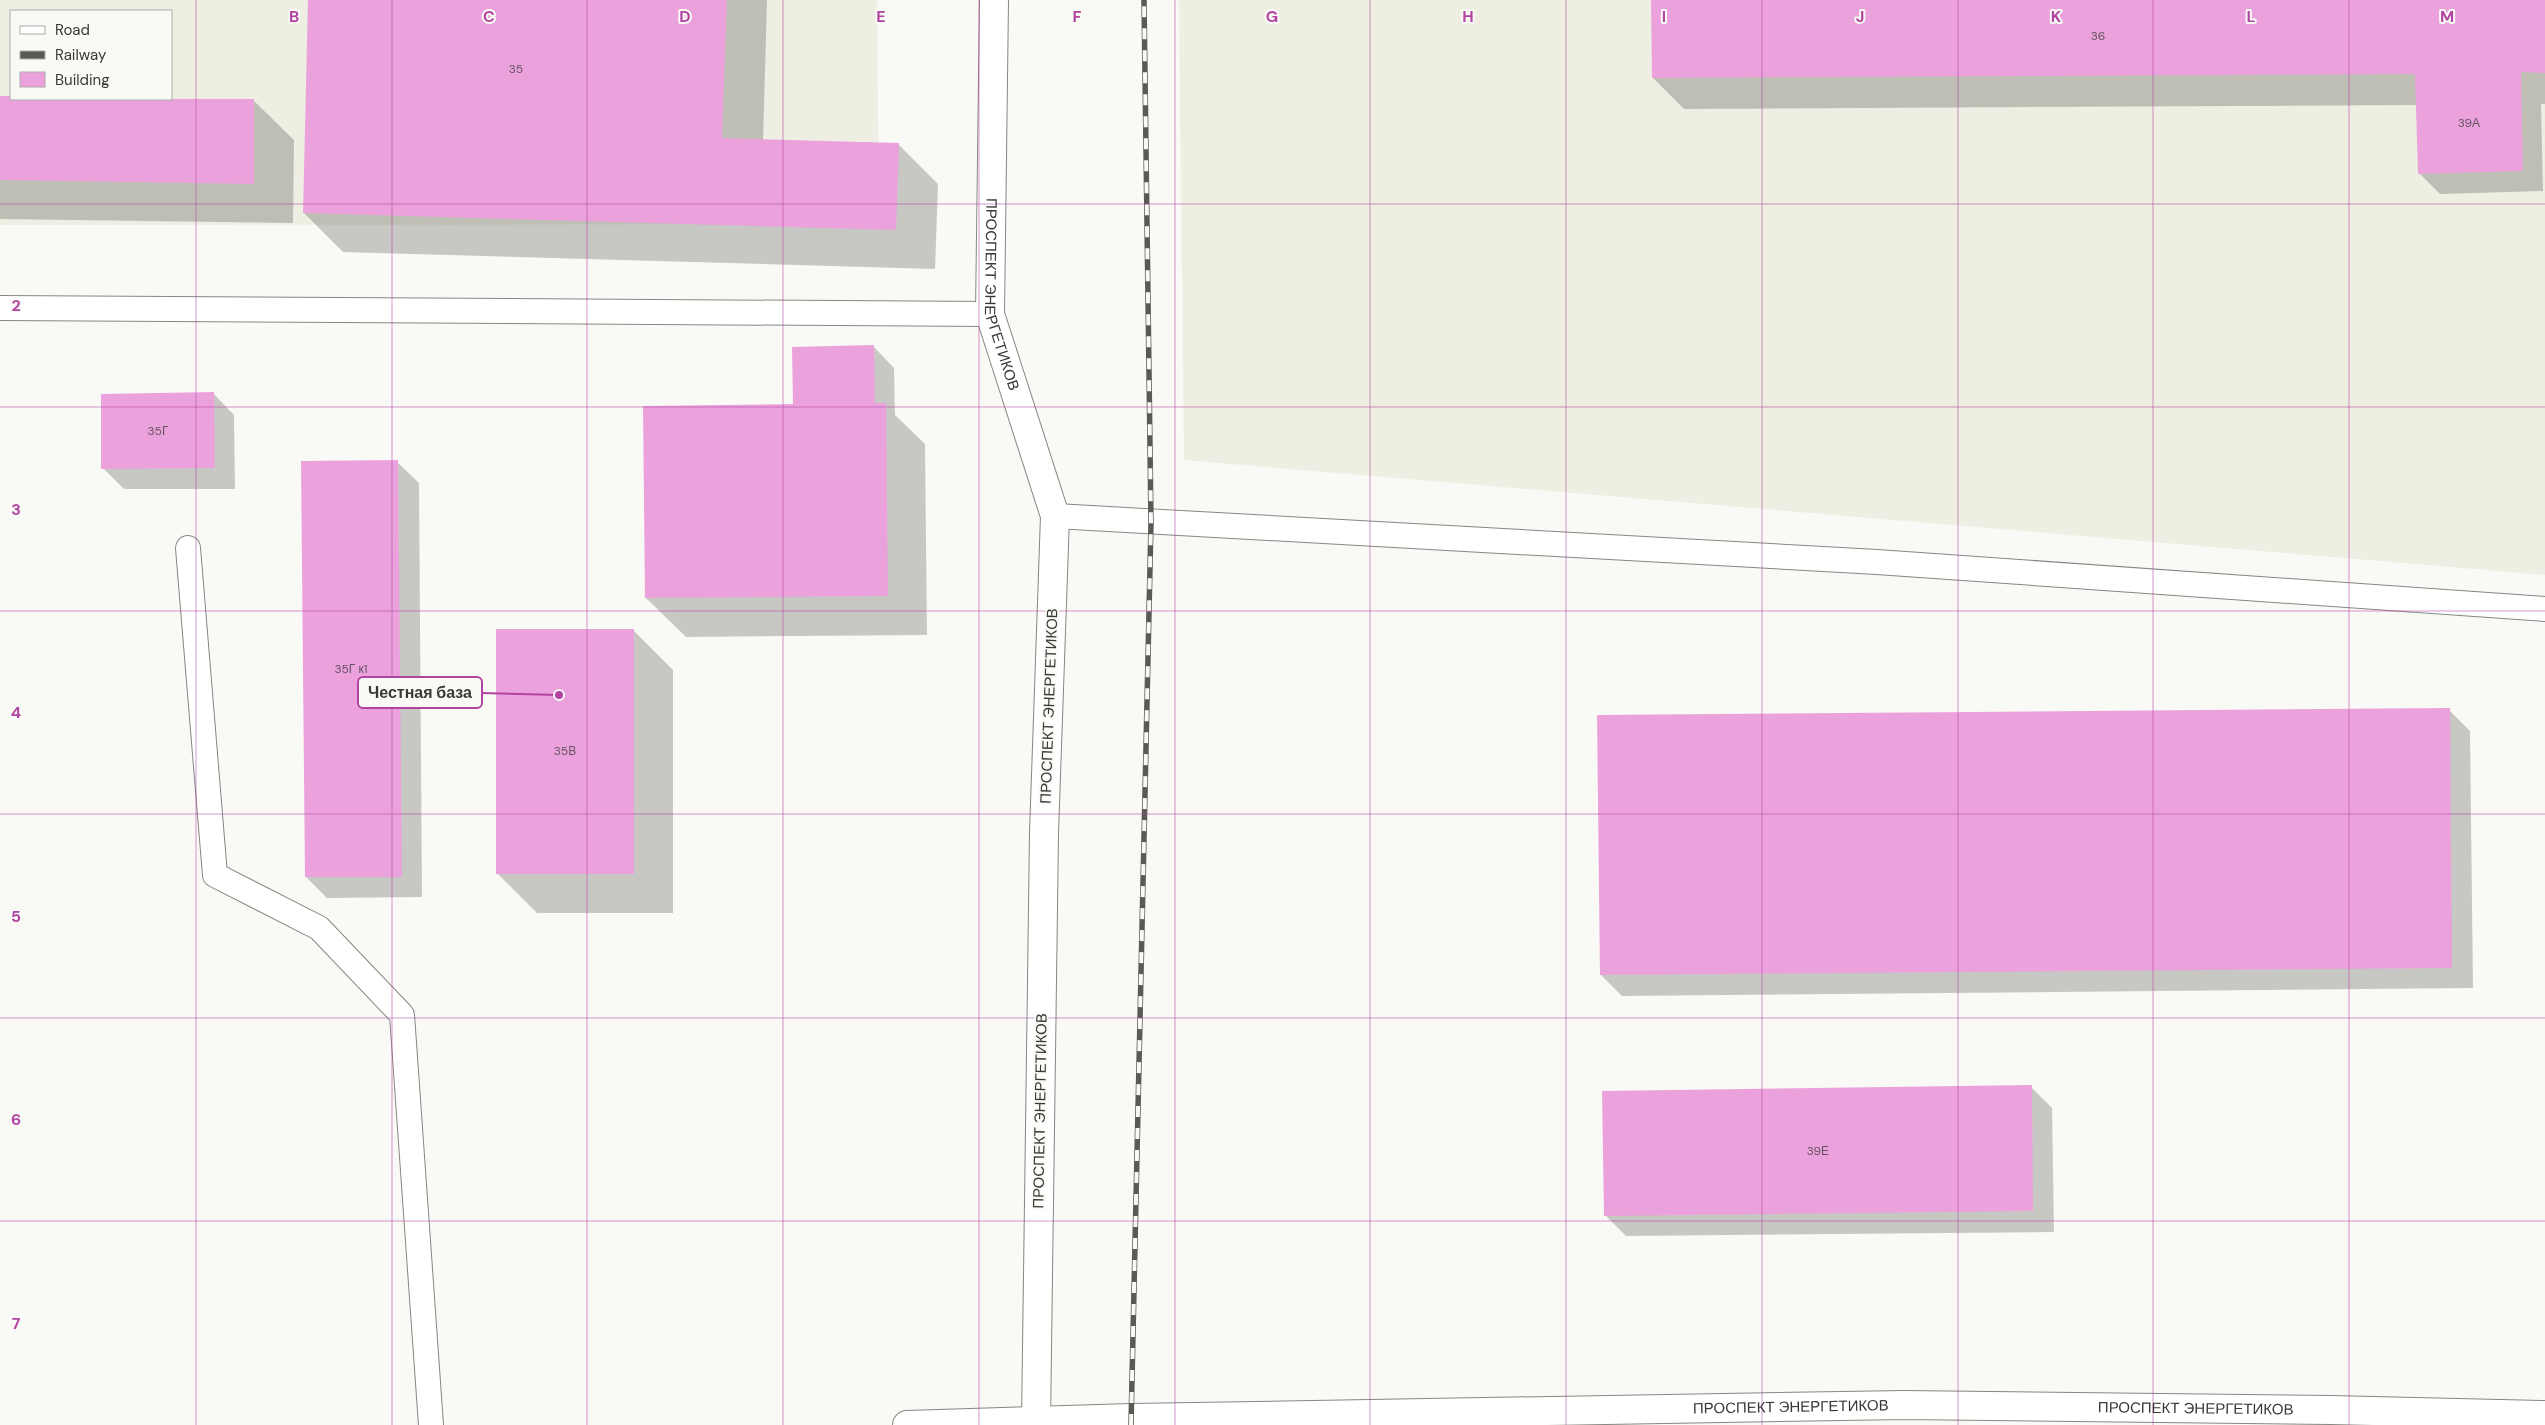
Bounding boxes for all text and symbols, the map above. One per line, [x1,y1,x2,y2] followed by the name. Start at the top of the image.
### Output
[289,6,299,27] text: B
[483,6,495,27] text: C
[679,6,691,27] text: D
[876,6,886,27] text: E
[1073,6,1082,27] text: F
[1266,6,1278,27] text: G
[1462,6,1474,27] text: H
[1662,6,1666,27] text: I
[1856,6,1864,27] text: J
[2051,6,2062,27] text: K
[2247,6,2256,27] text: L
[2440,6,2454,27] text: M
[10,10,172,100] legend
[55,20,90,40] text: Road
[2091,28,2105,44] house number: 36
[55,45,107,65] text: Railway
[509,61,523,77] house number: 35
[55,70,110,90] text: Building
[2458,115,2480,131] house number: 39А
[980,198,1024,393] street label: ПРОСПЕКТ ЭНЕРГЕТИКОВ
[11,295,21,316] text: 2
[148,423,169,439] house number: 35Г
[11,499,21,520] text: 3
[1036,608,1062,804] street label: ПРОСПЕКТ ЭНЕРГЕТИКОВ
[334,661,368,677] house number: 35Г к1
[358,677,482,708] callout: Честная база
[368,682,472,703] text: Честная база
[11,702,21,723] text: 4
[554,743,576,759] house number: 35В
[11,906,21,927] text: 5
[1028,1013,1052,1209] street label: ПРОСПЕКТ ЭНЕРГЕТИКОВ
[11,1109,21,1130] text: 6
[1807,1143,1829,1159] house number: 39Е
[12,1313,21,1334] text: 7
[1693,1395,1889,1419] street label: ПРОСПЕКТ ЭНЕРГЕТИКОВ
[2098,1397,2294,1420] street label: ПРОСПЕКТ ЭНЕРГЕТИКОВ

